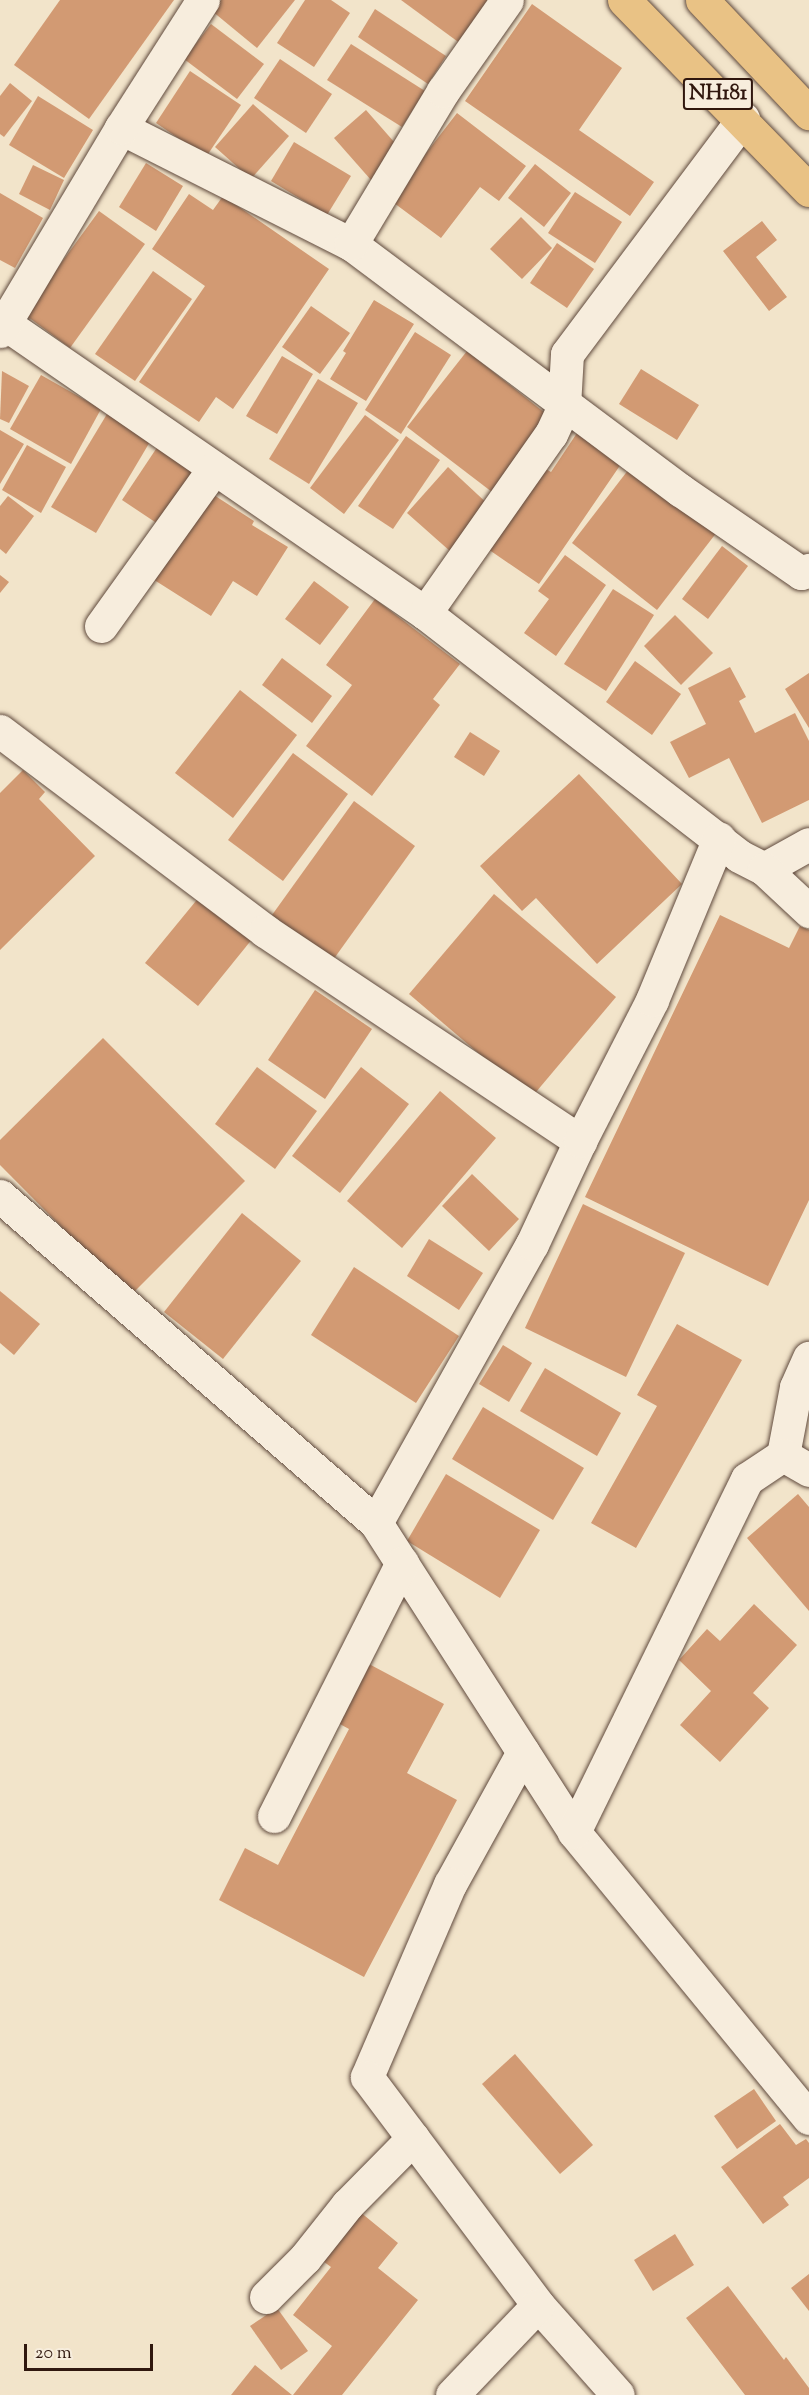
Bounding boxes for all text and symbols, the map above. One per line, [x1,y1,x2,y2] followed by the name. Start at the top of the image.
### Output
[682,76,754,112] road number: NH181
[27,2332,156,2370] scale bar
[35,2341,72,2367] text: 20 m

